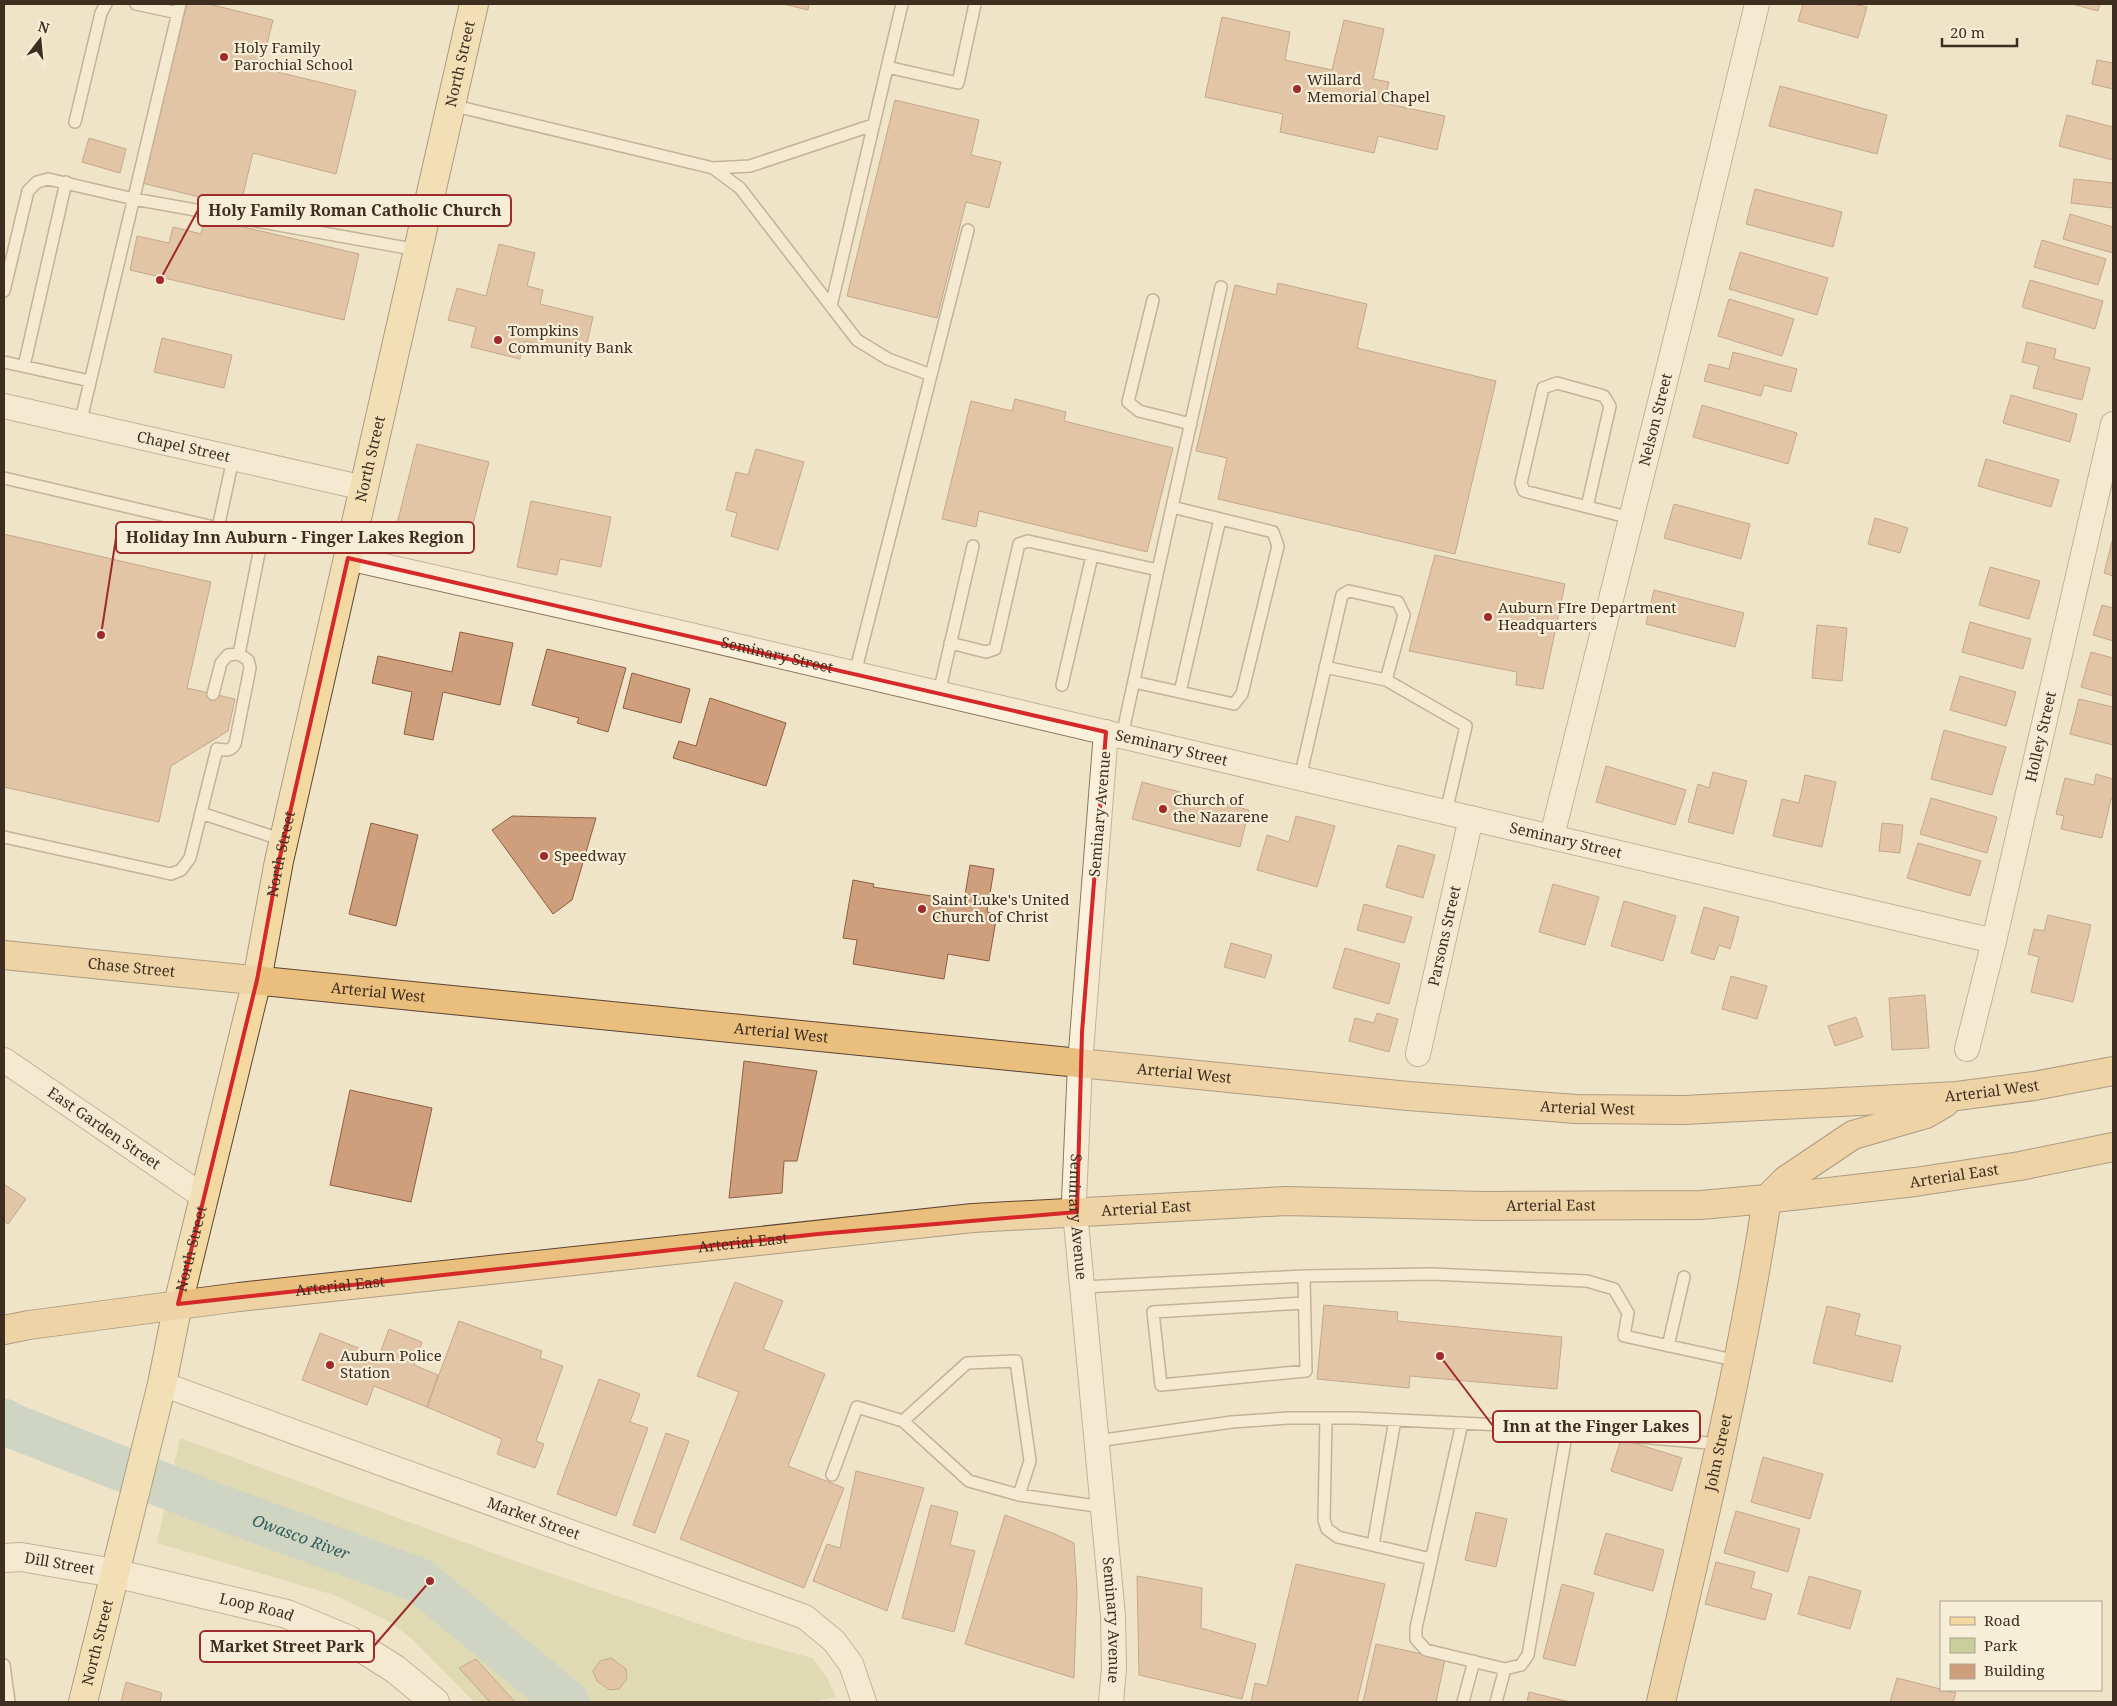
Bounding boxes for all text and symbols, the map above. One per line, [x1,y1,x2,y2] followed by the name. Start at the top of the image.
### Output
[15,15,65,65] north arrow
[1942,15,2017,47] scale bar
[36,16,52,38] text: N
[440,19,479,109] street label: North Street
[1950,22,1985,42] text: 20 m
[234,37,353,74] place label: Holy Family Parochial School
[218,51,230,63] marker: Holy Family Parochial School
[1307,69,1430,106] place label: Willard Memorial Chapel
[1291,83,1303,95] marker: Willard Memorial Chapel
[198,195,511,226] callout: Holy Family Roman Catholic Church
[208,199,502,221] text: Holy Family Roman Catholic Church
[508,320,633,357] place label: Tompkins Community Bank
[492,334,504,346] marker: Tompkins Community Bank
[1634,371,1676,468] street label: Nelson Street
[350,414,389,504] street label: North Street
[135,426,232,466] street label: Chapel Street
[116,522,474,553] callout: Holiday Inn Auburn - Finger Lakes Region
[126,526,465,548] text: Holiday Inn Auburn - Finger Lakes Region
[1498,597,1677,634] place label: Auburn FIre Department Headquarters
[1482,611,1494,623] marker: Auburn FIre Department Headquarters
[719,632,835,677] street label: Seminary Street
[2020,689,2060,784] street label: Holley Street
[1113,724,1230,770] street label: Seminary Street
[1084,750,1114,878] street label: Seminary Avenue
[1173,789,1269,826] place label: Church of the Nazarene
[1157,803,1169,815] marker: Church of the Nazarene
[262,809,299,899] street label: North Street
[1508,817,1624,862] street label: Seminary Street
[554,845,627,865] place label: Speedway
[538,850,550,862] marker: Speedway
[1423,884,1464,988] street label: Parsons Street
[932,889,1069,926] place label: Saint Luke's United Church of Christ
[916,903,928,915] marker: Saint Luke's United Church of Christ
[87,952,176,981] street label: Chase Street
[330,977,426,1006] street label: Arterial West
[733,1017,829,1047] street label: Arterial West
[1136,1058,1232,1087] street label: Arterial West
[1944,1074,2040,1106] street label: Arterial West
[44,1082,165,1173] street label: East Garden Street
[1539,1095,1635,1119] street label: Arterial West
[1065,1153,1092,1281] street label: Seminary Avenue
[1908,1158,2000,1192] street label: Arterial East
[1506,1194,1596,1215] street label: Arterial East
[1101,1195,1191,1220] street label: Arterial East
[170,1204,211,1294] street label: North Street
[697,1227,788,1257] street label: Arterial East
[294,1270,386,1300] street label: Arterial East
[340,1345,442,1382] place label: Auburn Police Station
[324,1359,336,1371] marker: Auburn Police Station
[1493,1411,1700,1442] callout: Inn at the Finger Lakes
[1699,1412,1736,1494] street label: John Street
[1503,1415,1689,1437] text: Inn at the Finger Lakes
[485,1492,583,1544] street label: Market Street
[249,1509,353,1565] water label: Owasco River
[23,1547,96,1578] street label: Dill Street
[1098,1556,1125,1684] street label: Seminary Avenue
[218,1587,298,1625] street label: Loop Road
[76,1598,117,1688] street label: North Street
[1940,1601,2102,1691] legend
[1984,1610,2020,1630] text: Road
[200,1631,374,1662] callout: Market Street Park
[210,1635,365,1657] text: Market Street Park
[1984,1635,2018,1655] text: Park
[1984,1660,2045,1680] text: Building

